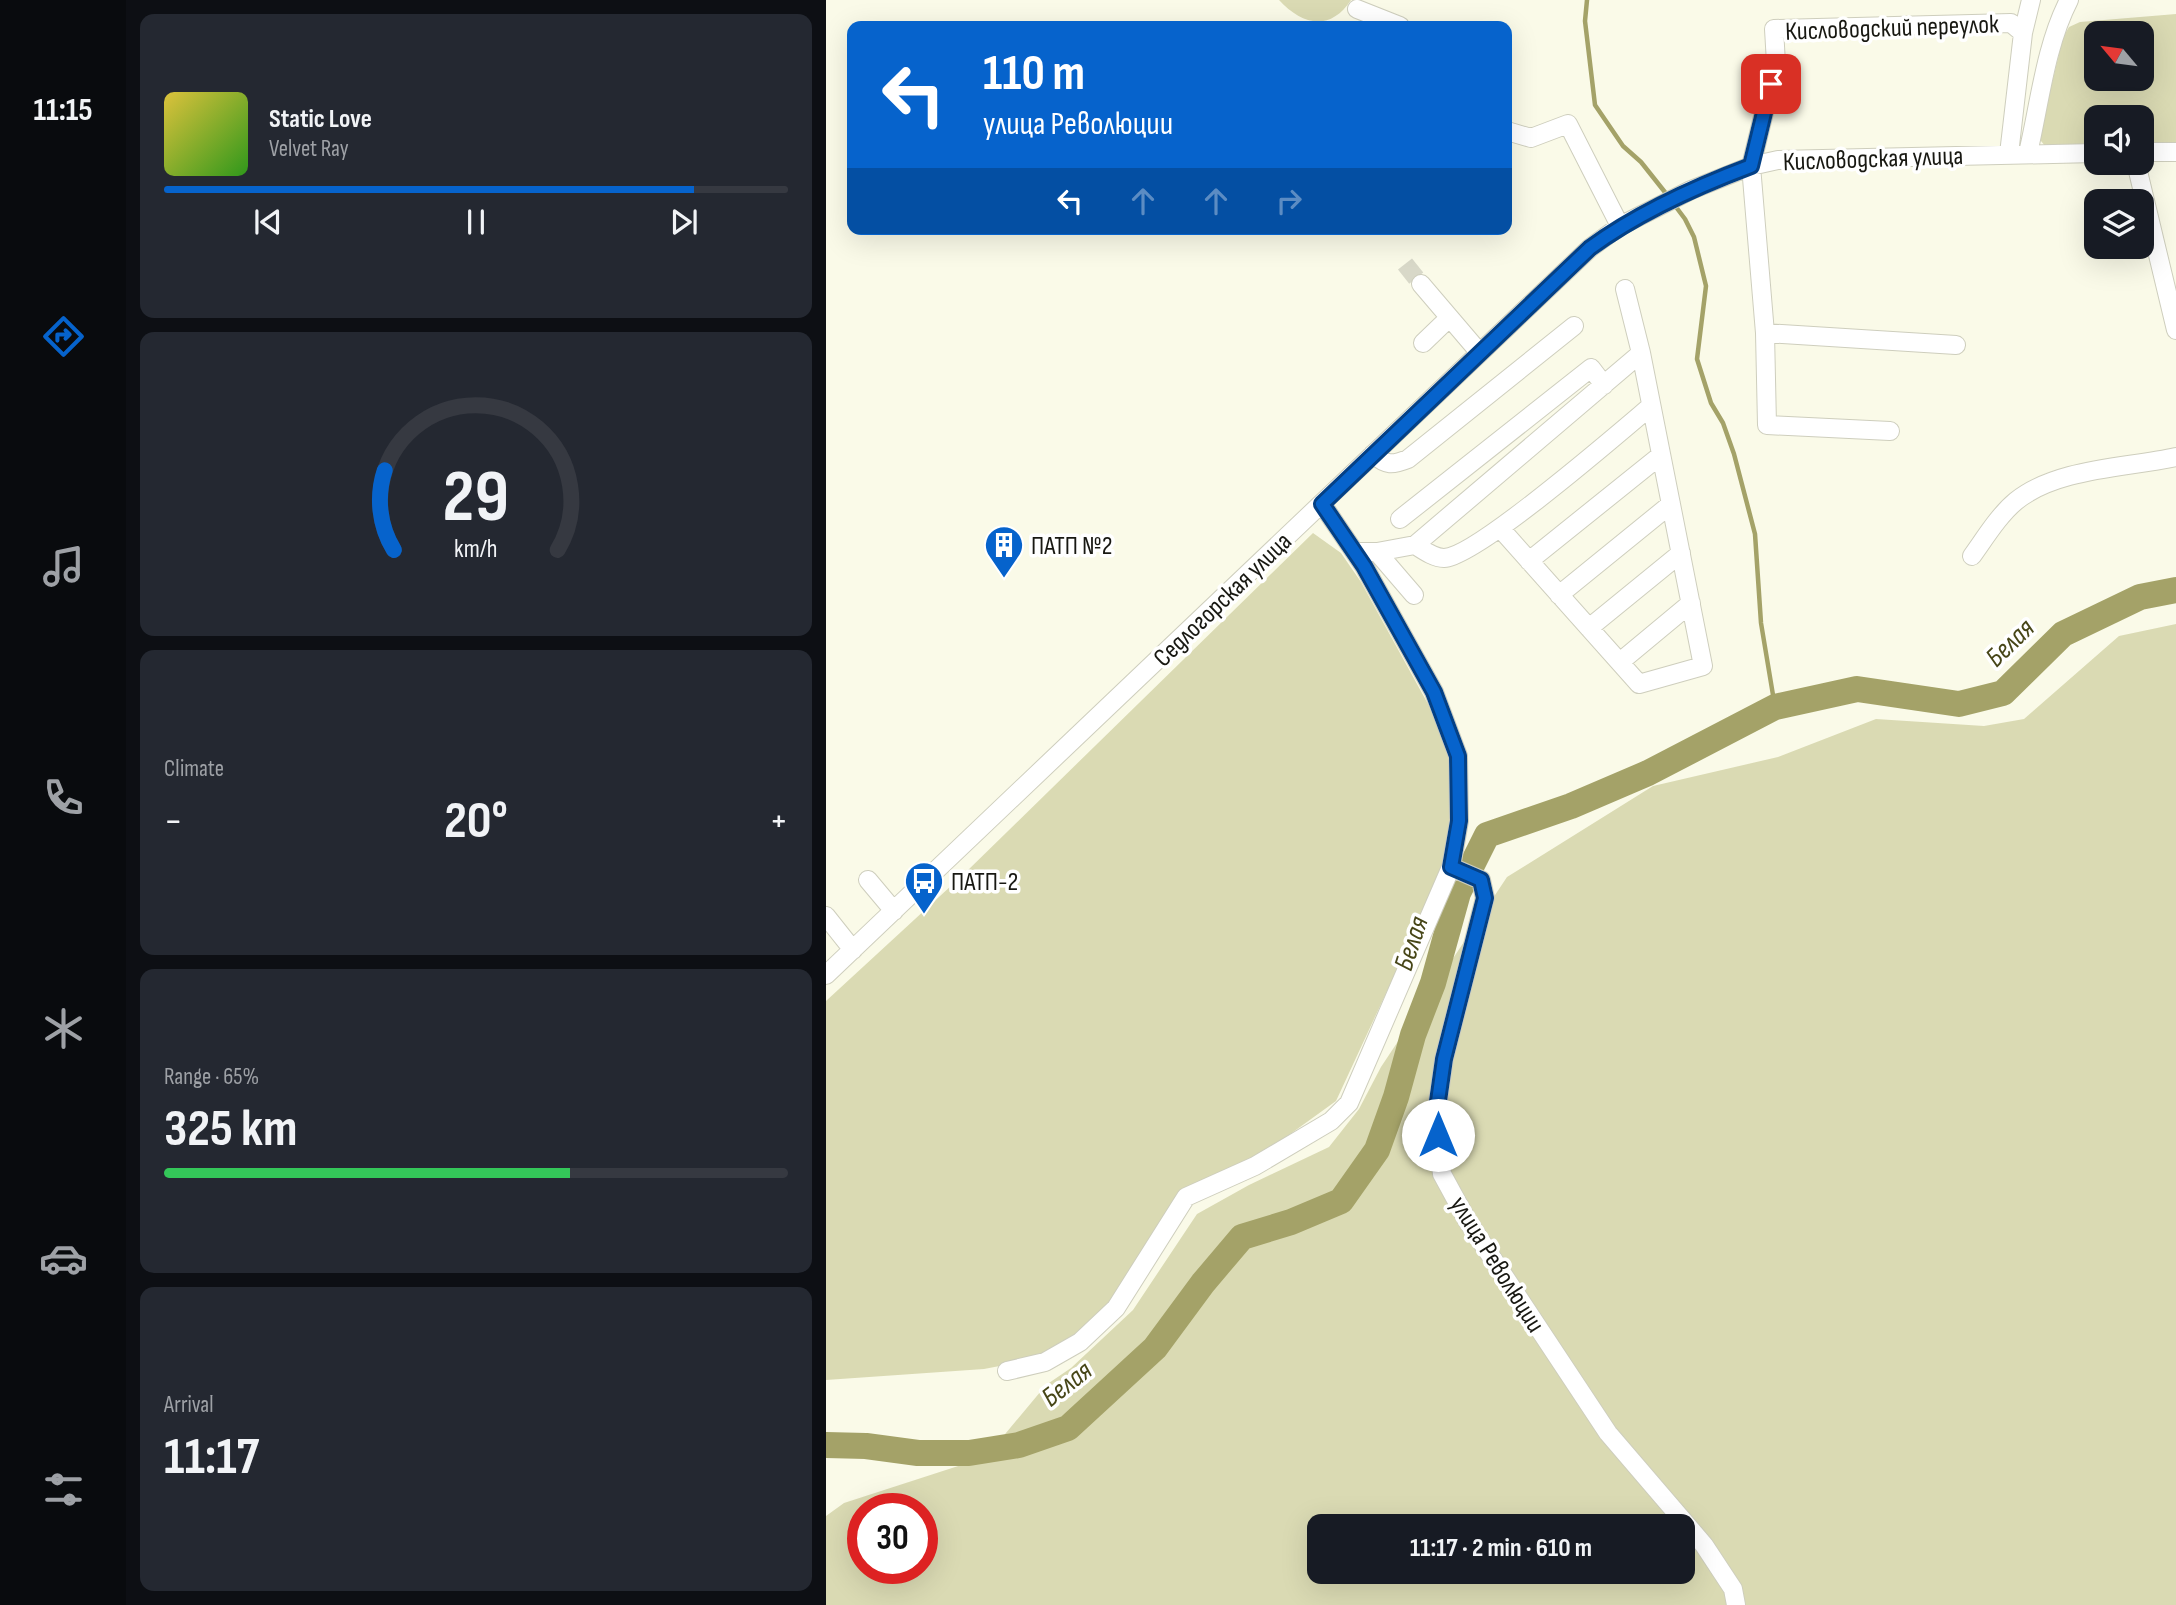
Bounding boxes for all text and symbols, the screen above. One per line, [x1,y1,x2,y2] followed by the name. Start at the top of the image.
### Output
[1785,9,2000,48] street label: Кисловодский переулок
[2084,21,2154,91] north arrow
[2084,21,2154,259] map controls
[983,45,1085,104] text: 110 m
[868,49,959,140] icon: left
[1741,54,1801,114] pin
[1752,65,1790,103] icon: arrive
[34,91,92,130] text: 11:15
[269,104,372,135] text: Static Love
[983,105,1173,144] text: улица Революции
[2084,105,2154,175] button: sound
[269,135,349,163] text: Velvet Ray
[1782,141,1964,178] street label: Кисловодская улица
[1051,182,1089,220] icon: left
[1124,182,1162,220] icon: ahead
[1197,182,1235,220] icon: ahead
[1270,182,1308,220] icon: right
[2084,189,2154,259] button: layers
[249,203,287,241] icon: previous
[457,203,495,241] icon: pause
[665,203,703,241] icon: next
[39,312,88,361] icon: directions
[443,455,509,543] text: 29
[983,524,1025,579] building icon: ПАТП №2
[1148,526,1299,674] street label: Седлогорская улица
[1031,531,1112,562] place label: ПАТП №2
[454,534,498,565] text: km/h
[39,542,88,591] icon: music
[1979,612,2041,674] water label: Белая
[164,755,224,783] text: Climate
[39,773,88,822] icon: phone
[444,790,508,853] text: 20°
[164,799,183,844] text: −
[769,799,788,844] text: +
[903,860,945,915] bus stop icon: ПАТП-2
[951,867,1018,898] place label: ПАТП-2
[1387,912,1436,975] water label: Белая
[39,1004,88,1053] icon: climate
[164,1063,259,1091] text: Range · 65%
[164,1098,297,1161] text: 325 km
[1401,1098,1475,1172] position arrow
[1443,1191,1551,1339] street label: улица Революции
[39,1234,88,1283] icon: car
[1035,1354,1099,1414] water label: Белая
[164,1391,213,1419] text: Arrival
[164,1426,259,1489] text: 11:17
[39,1465,88,1514] icon: filters
[847,1493,938,1584] speed limit sign: 30
[1410,1533,1592,1564] text: 11:17 · 2 min · 610 m

